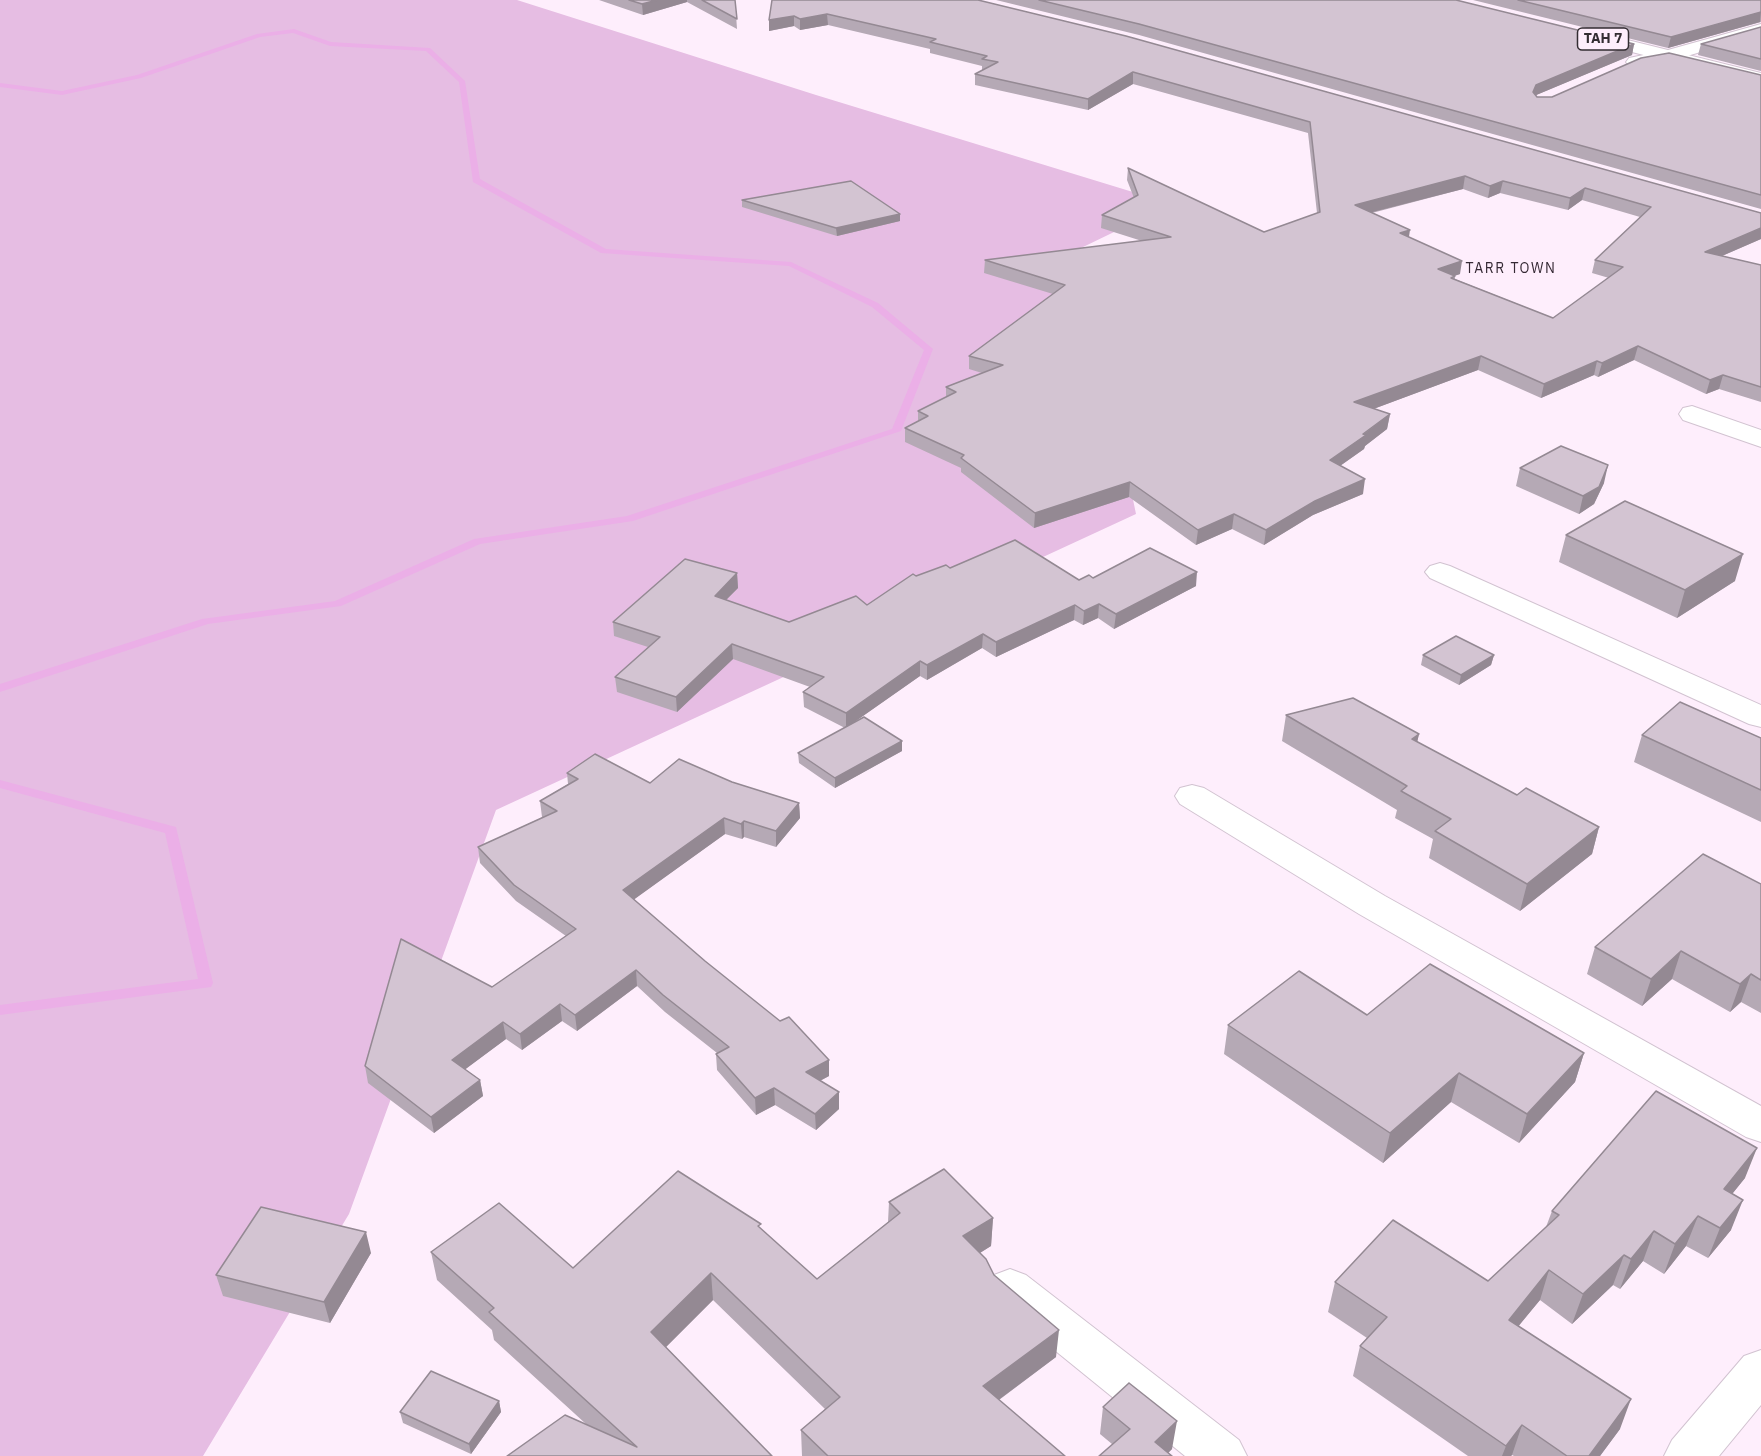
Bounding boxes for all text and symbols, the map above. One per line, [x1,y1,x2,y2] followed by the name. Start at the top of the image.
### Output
[1578,28,1628,50] road number: TAH 7
[1466,261,1556,277] district label: TARR TOWN

